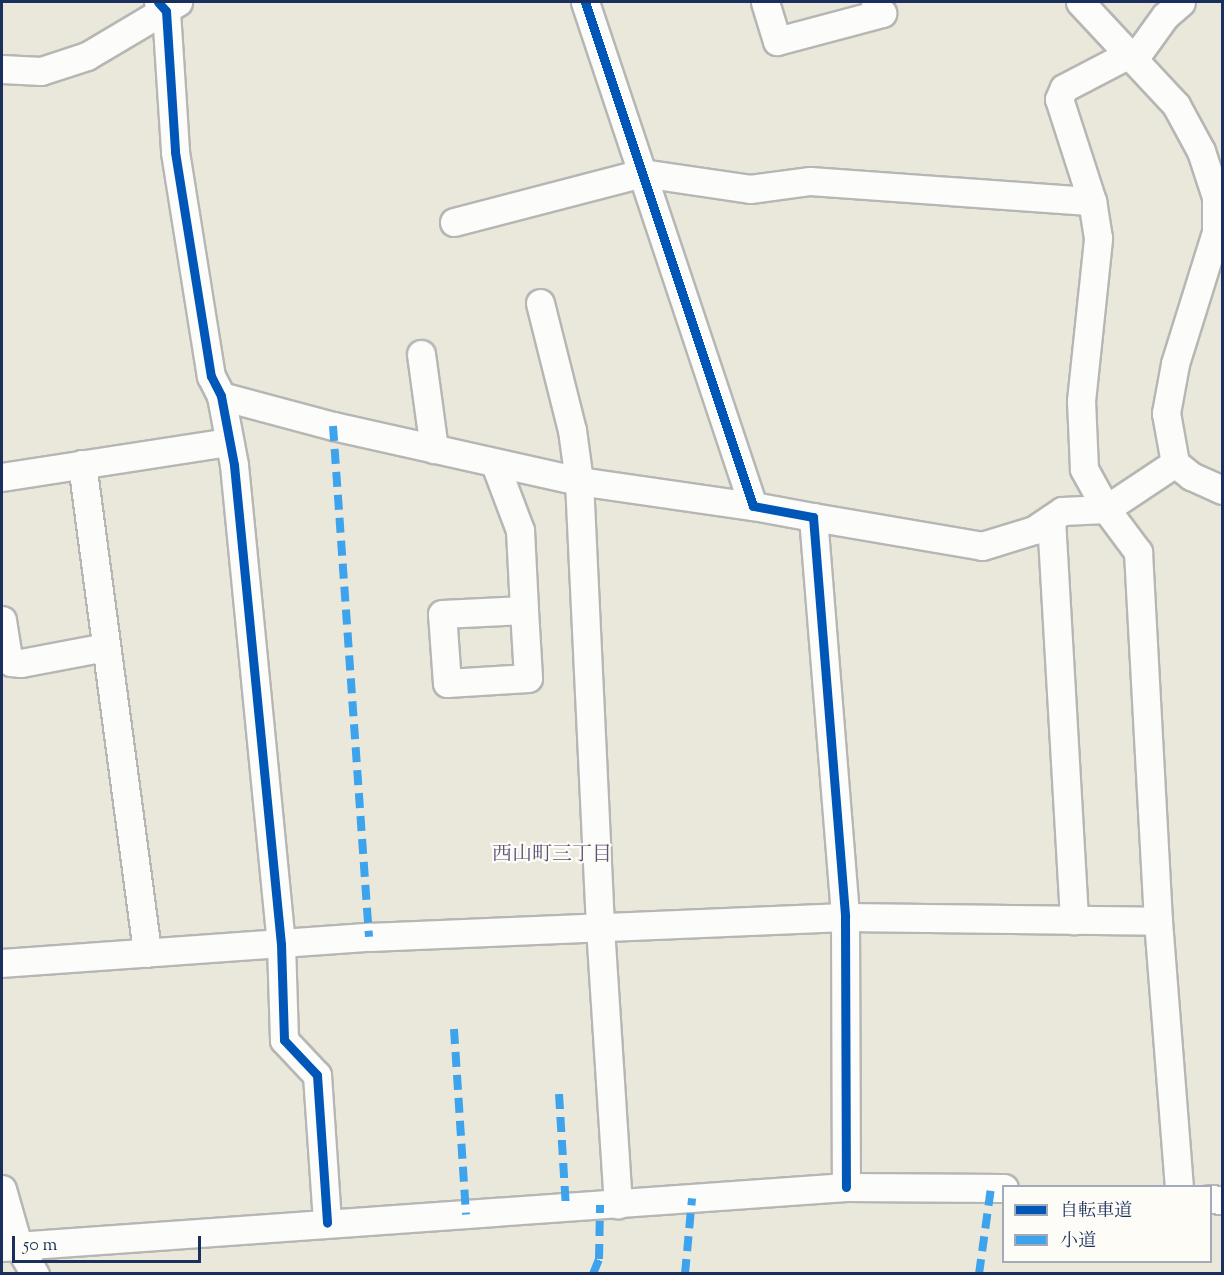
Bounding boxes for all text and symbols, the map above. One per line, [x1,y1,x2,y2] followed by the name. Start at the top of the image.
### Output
[492,843,612,867] district label: 西山町三丁目
[1002,1185,1212,1263] legend
[1060,1199,1132,1225] text: 自転車道
[15,1224,204,1262] scale bar
[1060,1229,1096,1255] text: 小道
[23,1233,57,1259] text: 50 m

